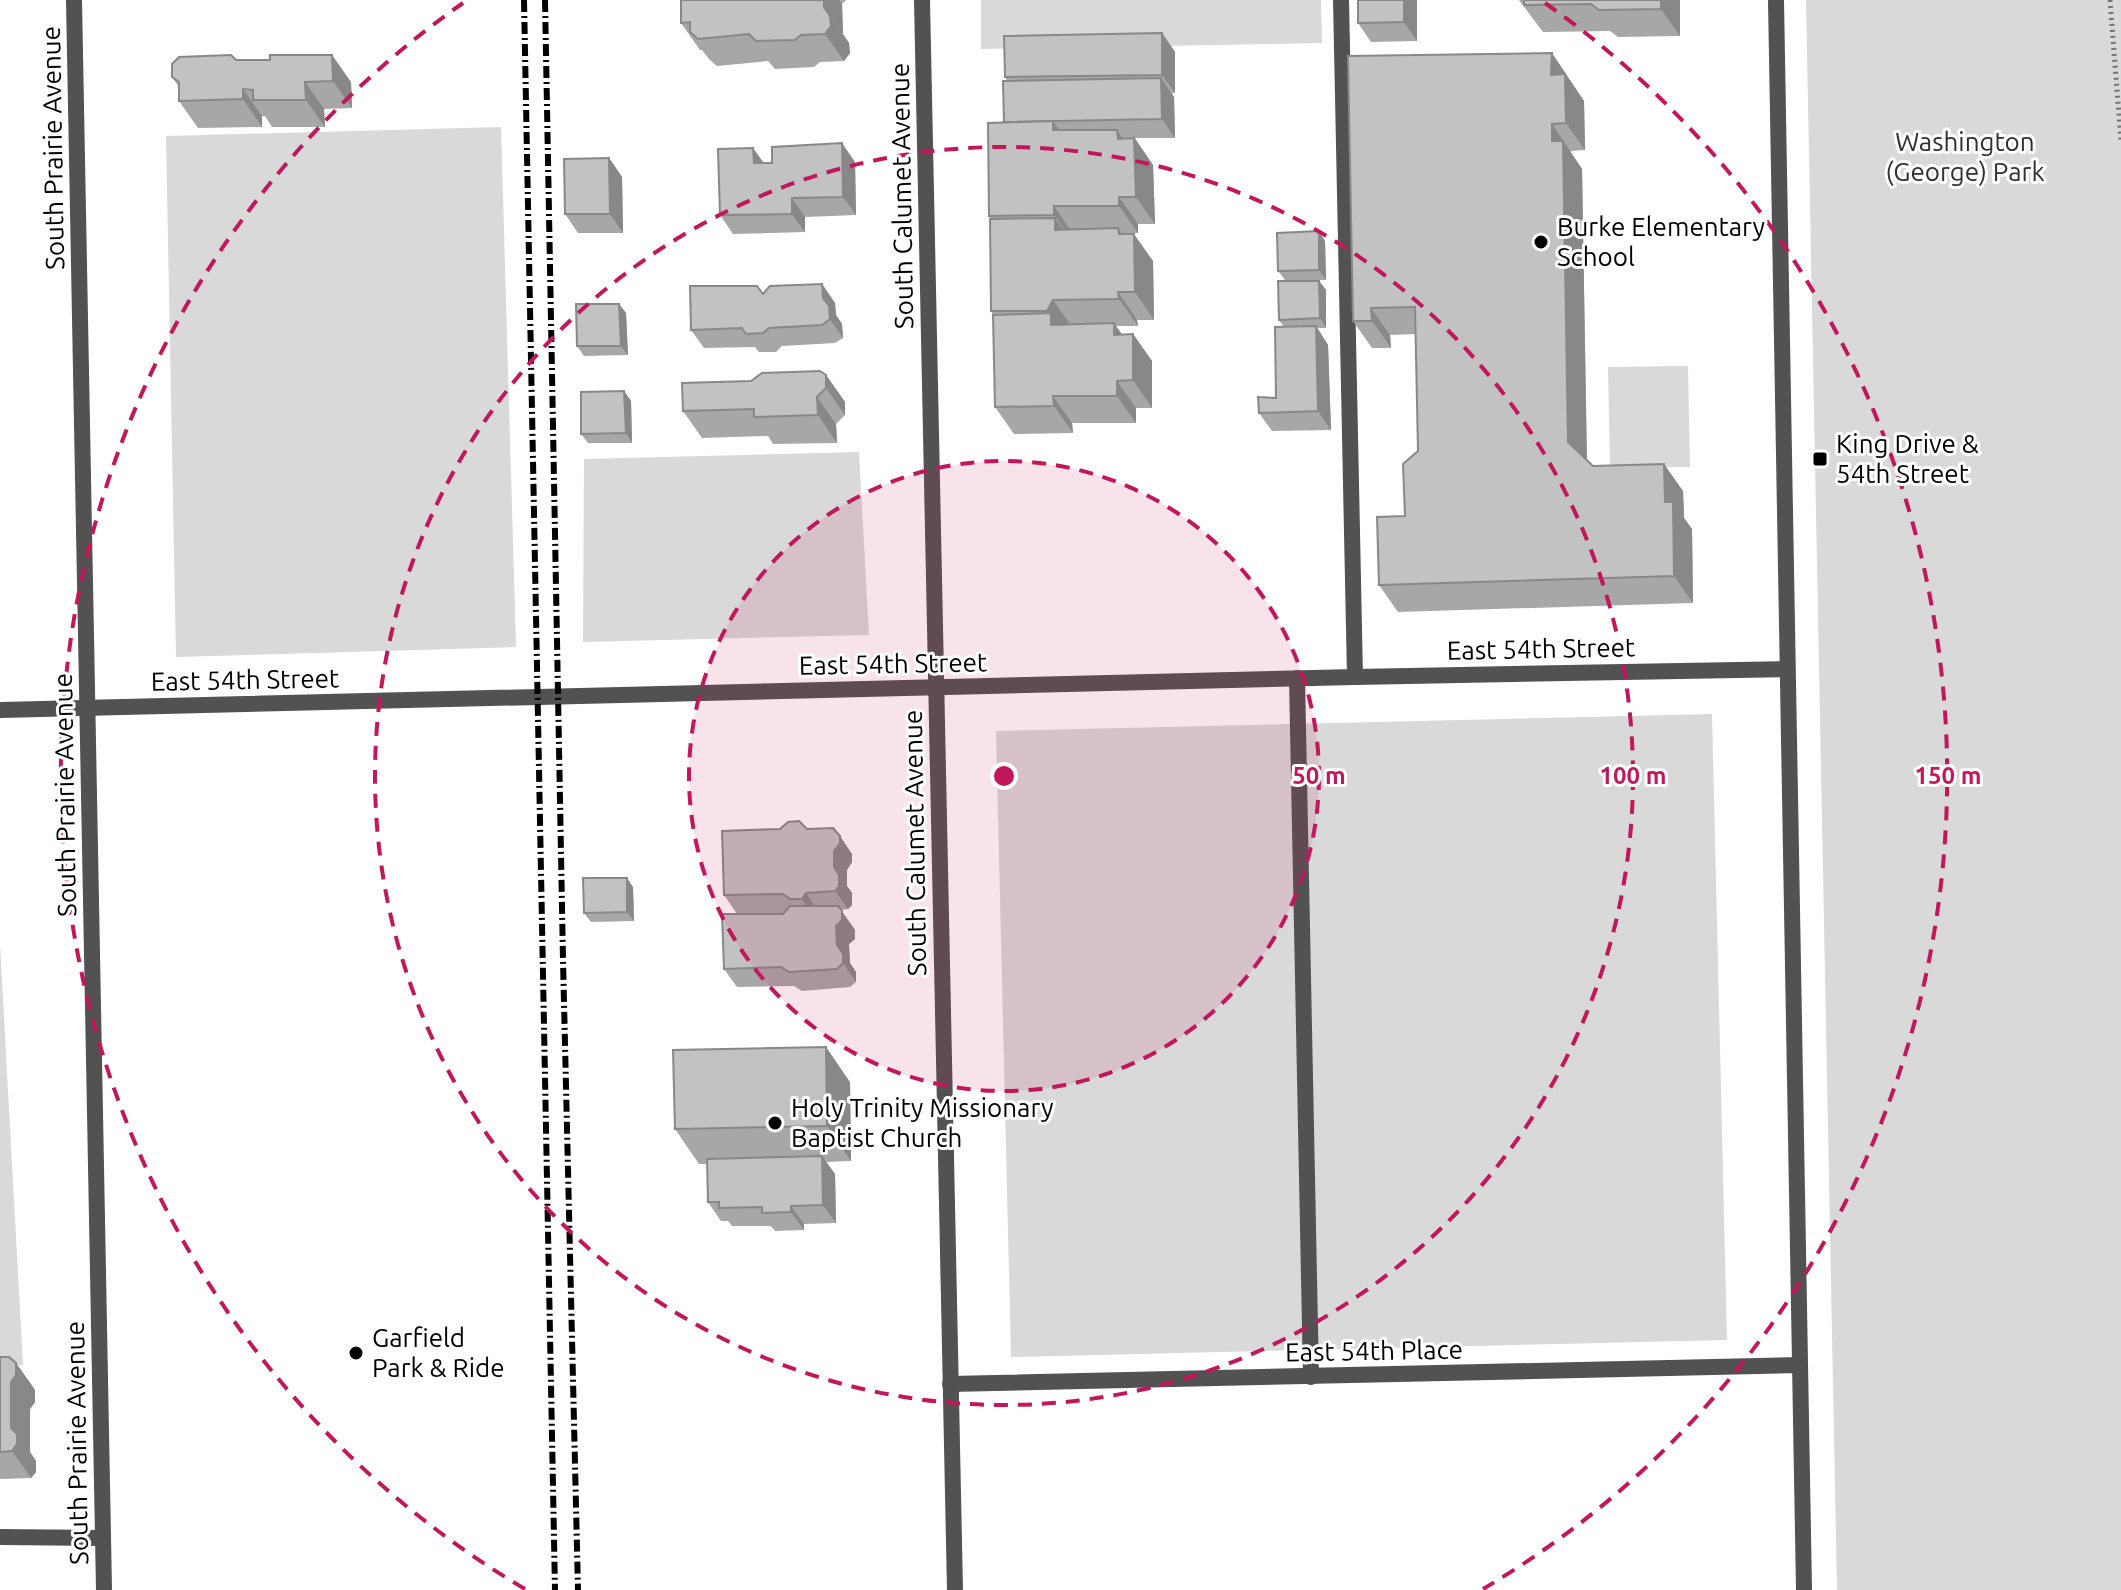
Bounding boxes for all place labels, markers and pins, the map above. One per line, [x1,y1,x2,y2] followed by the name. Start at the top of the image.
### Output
[1557,212,1765,271] place label: Burke Elementary School
[1532,233,1550,251] marker: Burke Elementary School
[1836,429,1979,488] place label: King Drive & 54th Street
[1811,450,1829,468] marker: King Drive & 54th Street
[990,762,1018,790] centre of rings
[791,1093,1053,1152] place label: Holy Trinity Missionary Baptist Church
[766,1114,784,1132] marker: Holy Trinity Missionary Baptist Church
[372,1323,505,1382] place label: Garfield Park & Ride
[347,1344,365,1362] marker: Garfield Park & Ride

